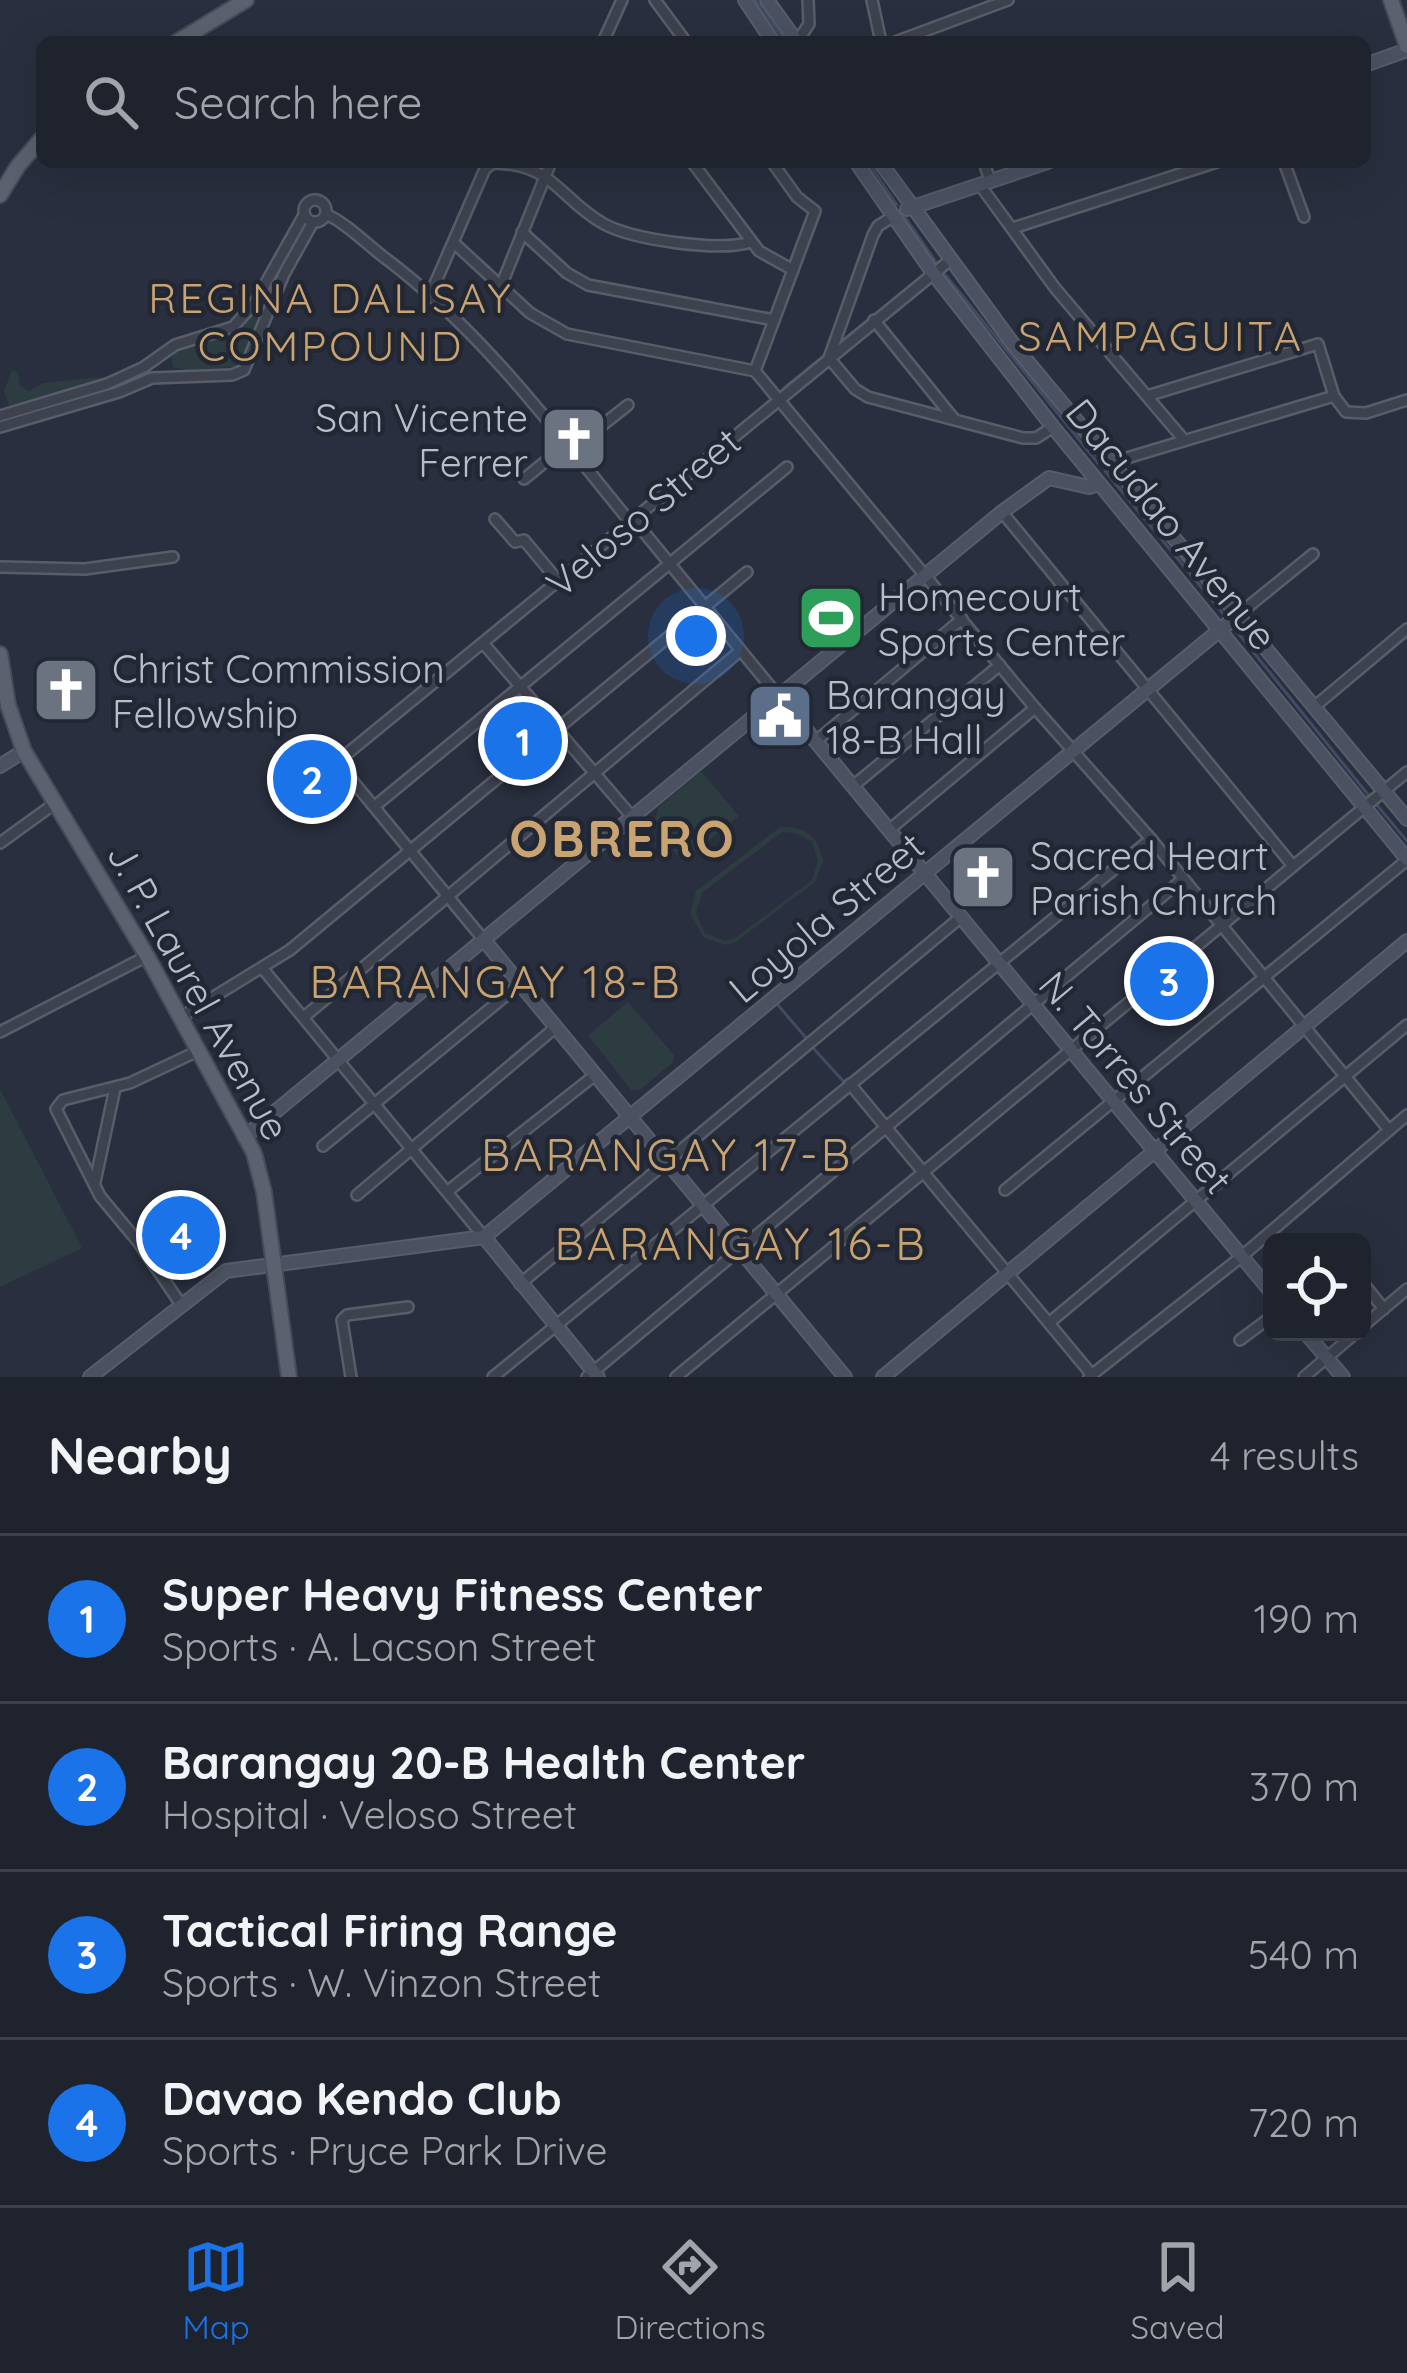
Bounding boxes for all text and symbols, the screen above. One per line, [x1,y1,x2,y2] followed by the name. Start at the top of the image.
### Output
[36,36,1371,168] search box
[78,69,144,135] icon: search
[174,74,422,130] text: Search here
[148,271,514,372] district label: REGINA DALISAY COMPOUND
[1018,309,1304,362] district label: SAMPAGUITA
[1056,389,1288,659] street label: Dacudao Avenue
[315,393,528,487] place label: San Vicente Ferrer
[539,404,609,474] church icon: San Vicente Ferrer
[536,417,750,607] street label: Veloso Street
[878,572,1125,666] place label: Homecourt Sports Center
[796,583,866,653] sports icon: Homecourt Sports Center
[666,606,726,666] your location
[112,644,445,738] place label: Christ Commission Fellowship
[31,655,101,725] church icon: Christ Commission Fellowship
[826,670,1006,764] place label: Barangay 18-B Hall
[745,681,815,751] public building icon: Barangay 18-B Hall
[484,696,562,786] pin: 1
[273,734,351,824] pin: 2
[509,806,737,870] district label: OBRERO
[718,821,934,1013] street label: Loyola Street
[1030,831,1277,925] place label: Sacred Heart Parish Church
[97,834,301,1148] street label: J. P. Laurel Avenue
[948,842,1018,912] church icon: Sacred Heart Parish Church
[1130,936,1208,1026] pin: 3
[309,953,683,1009] district label: BARANGAY 18-B
[1029,961,1243,1203] street label: N. Torres Street
[481,1126,853,1182] district label: BARANGAY 17-B
[142,1190,220,1280] pin: 4
[554,1215,928,1271] district label: BARANGAY 16-B
[1263,1233,1371,1341] map controls
[1263,1233,1371,1341] button: locate
[48,1423,232,1487] text: Nearby
[1210,1431,1359,1480] text: 4 results
[162,1566,763,1622] text: Super Heavy Fitness Center
[79,1594,95,1643] text: 1
[1253,1594,1359,1643] text: 190 m
[162,1622,596,1671] text: Sports · A. Lacson Street
[162,1734,805,1790] text: Barangay 20-B Health Center
[76,1762,98,1811] text: 2
[1249,1762,1359,1811] text: 370 m
[162,1790,577,1839] text: Hospital · Veloso Street
[162,1902,618,1958] text: Tactical Firing Range
[77,1930,97,1979] text: 3
[1248,1930,1359,1979] text: 540 m
[162,1958,601,2007] text: Sports · W. Vinzon Street
[162,2070,562,2126] text: Davao Kendo Club
[76,2098,98,2147] text: 4
[1248,2098,1359,2147] text: 720 m
[162,2126,608,2175] text: Sports · Pryce Park Drive
[182,2234,250,2347] tab: Map
[614,2234,766,2347] tab: Directions
[1131,2234,1225,2347] tab: Saved

